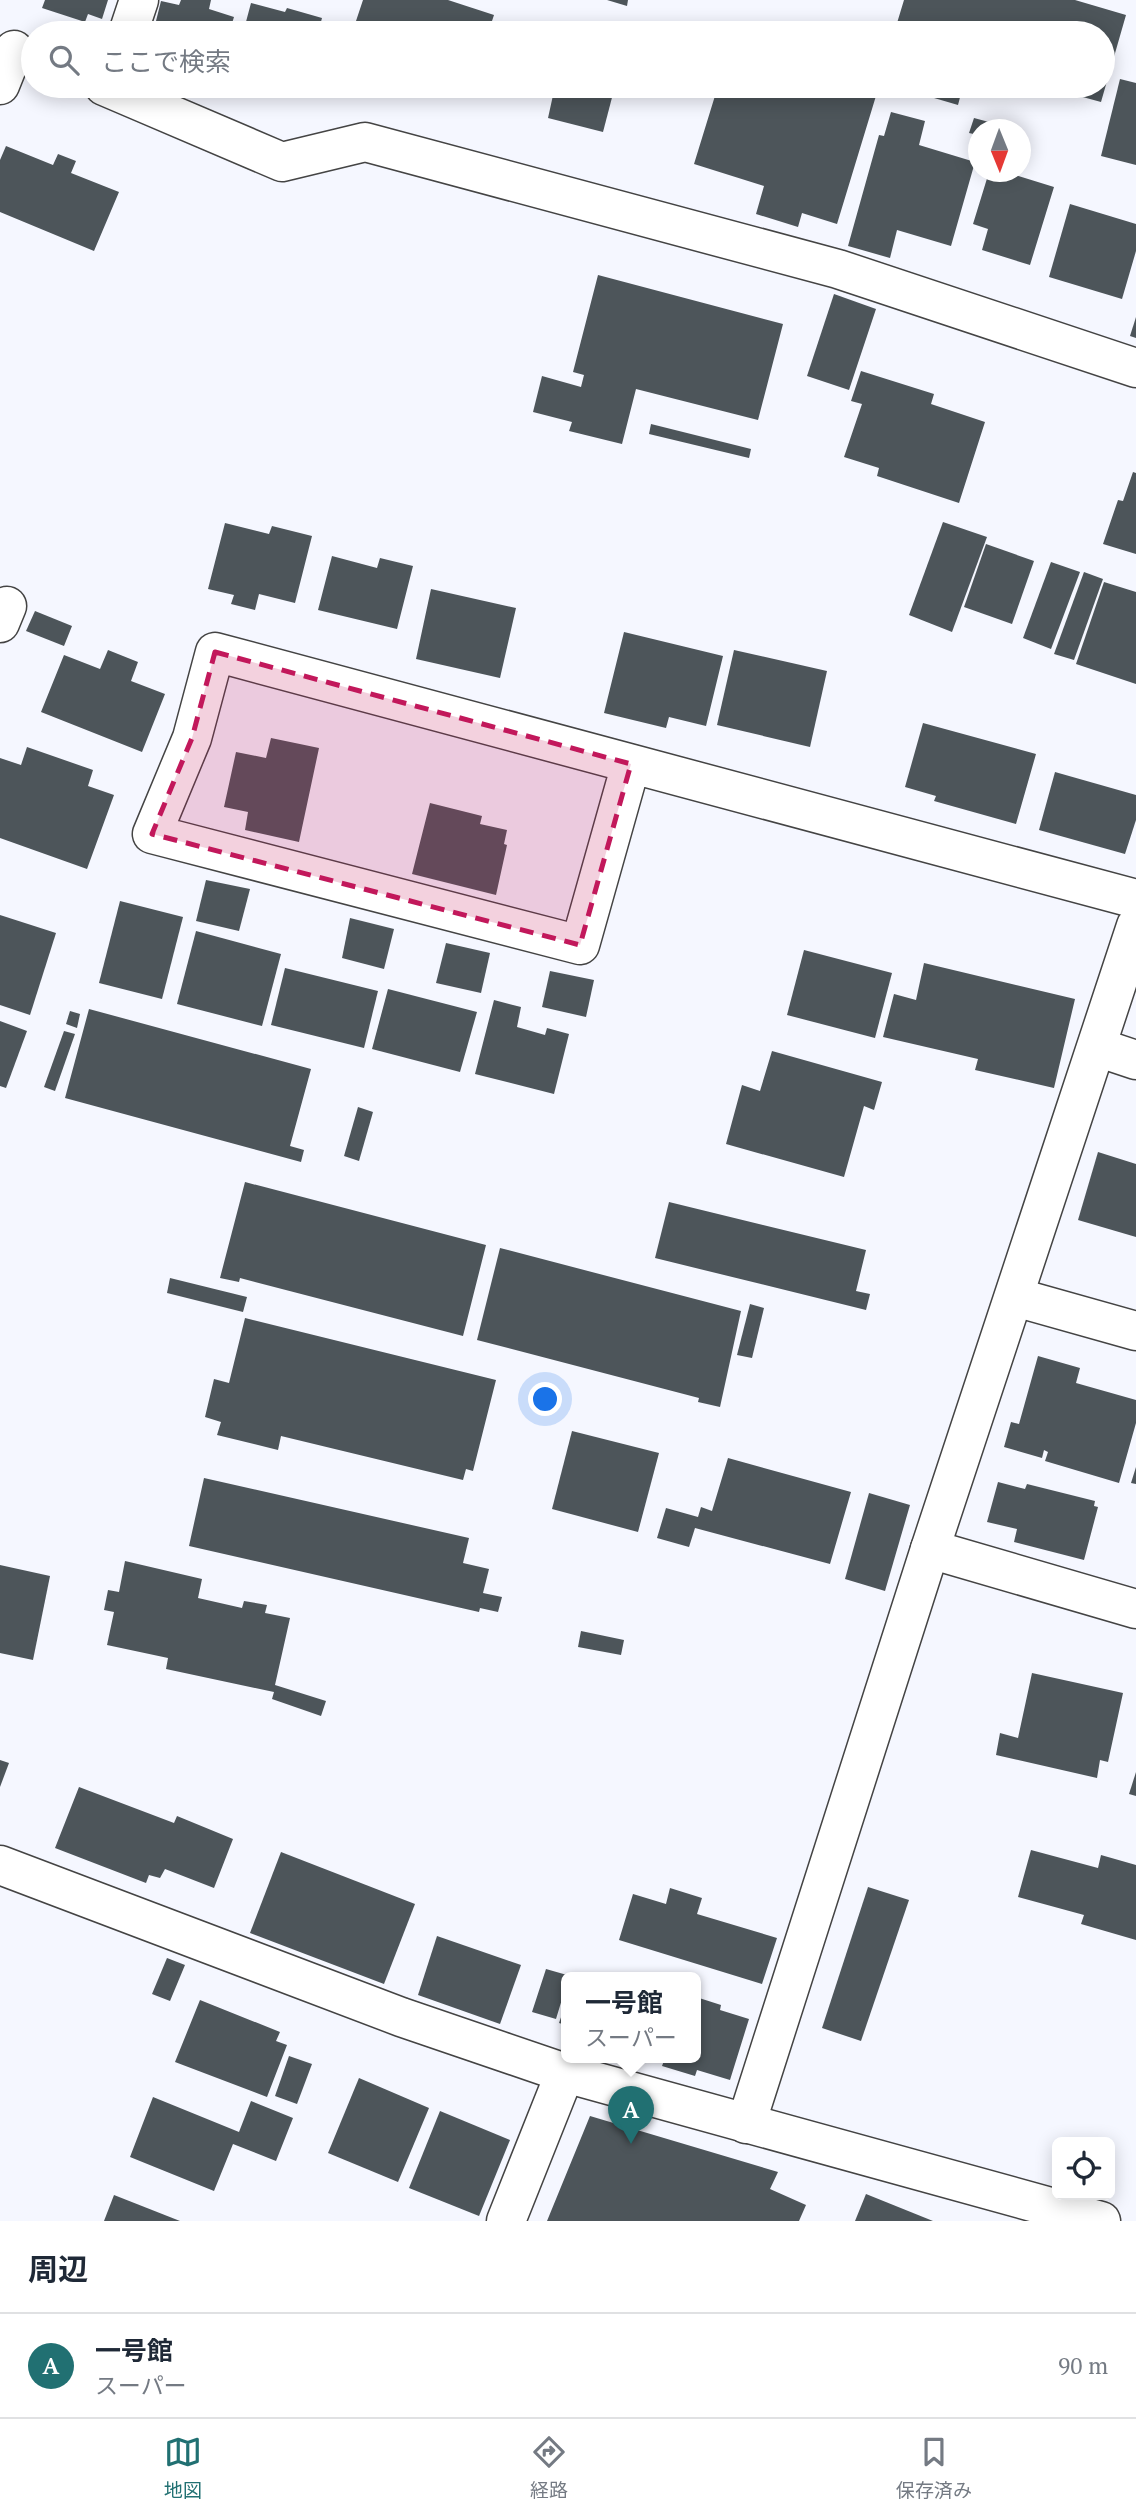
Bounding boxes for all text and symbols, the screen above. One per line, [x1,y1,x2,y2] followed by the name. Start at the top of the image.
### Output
[21,21,1115,98] search box
[45,41,83,79] icon: search
[101,44,231,78] text: ここで検索
[968,119,1031,182] north arrow
[528,1382,562,1416] your location
[561,1972,701,2063] popup
[585,1985,663,2019] text: 一号館
[585,2022,677,2053] text: スーパー
[608,2086,654,2144] pin: A
[1052,2137,1115,2200] map controls
[1052,2137,1115,2200] button: locate
[28,2249,88,2289] text: 周辺
[95,2333,173,2367] text: 一号館
[43,2350,59,2381] text: A
[1058,2350,1108,2381] text: 90 m
[95,2370,187,2401] text: スーパー
[164,2433,202,2502] tab: 地図
[530,2433,568,2502] tab: 経路
[896,2433,972,2502] tab: 保存済み

